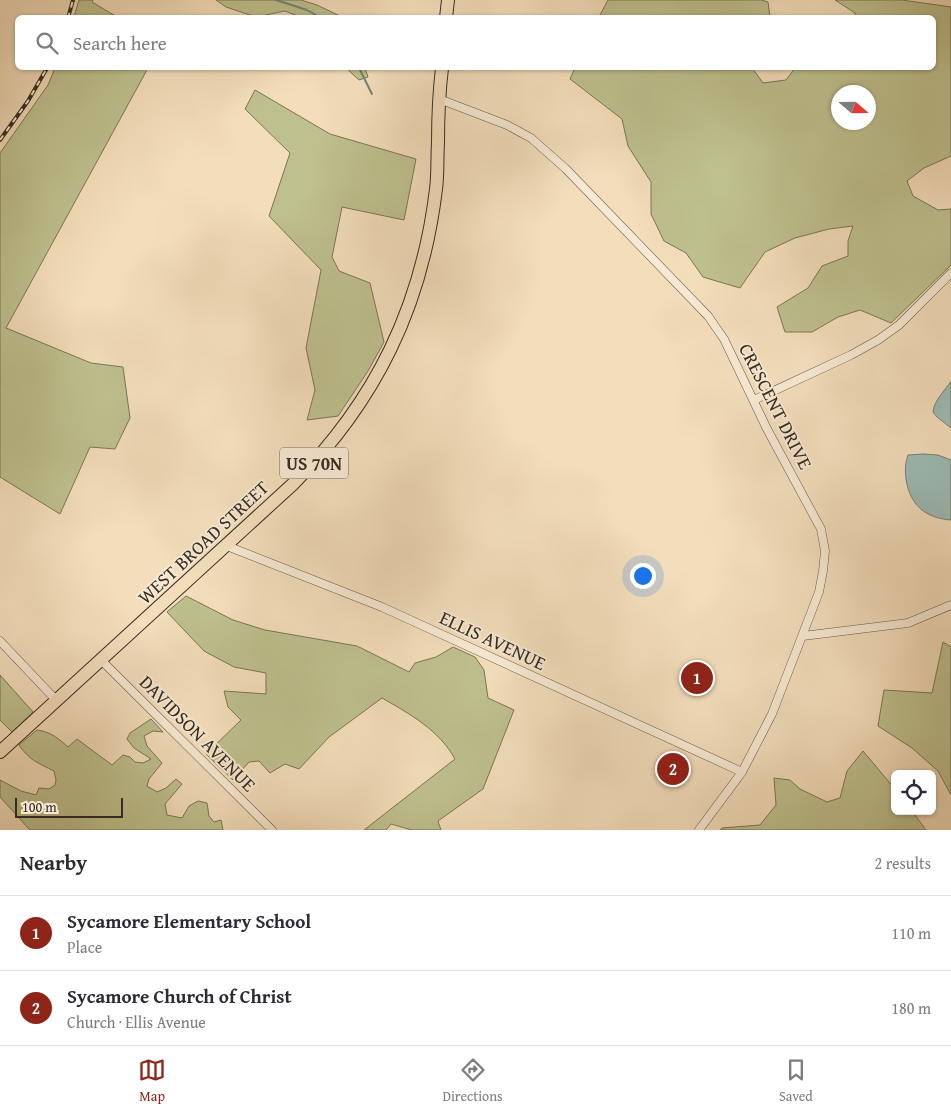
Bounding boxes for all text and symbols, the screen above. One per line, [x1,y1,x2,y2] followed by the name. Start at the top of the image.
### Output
[15,15,936,70] search box
[33,29,61,57] icon: search
[73,29,167,57] text: Search here
[831,85,876,130] north arrow
[732,338,820,474] street label: CRESCENT DRIVE
[280,448,348,478] road number: US 70N
[131,473,275,610] street label: WEST BROAD STREET
[630,563,656,589] your location
[435,603,551,677] street label: ELLIS AVENUE
[681,659,713,697] pin: 1
[133,668,263,798] street label: DAVIDSON AVENUE
[657,750,689,788] pin: 2
[891,770,936,815] map controls
[891,770,936,815] button: locate
[15,795,122,818] scale bar
[22,797,57,817] text: 100 m
[20,847,87,878] text: Nearby
[874,851,931,875] text: 2 results
[67,907,311,935] text: Sycamore Elementary School
[32,921,40,945] text: 1
[891,921,931,945] text: 110 m
[67,935,102,959] text: Place
[67,982,292,1010] text: Sycamore Church of Christ
[32,996,40,1020] text: 2
[891,996,931,1020] text: 180 m
[67,1010,206,1034] text: Church · Ellis Avenue
[138,1056,166,1106] tab: Map
[442,1056,503,1106] tab: Directions
[779,1056,813,1106] tab: Saved

